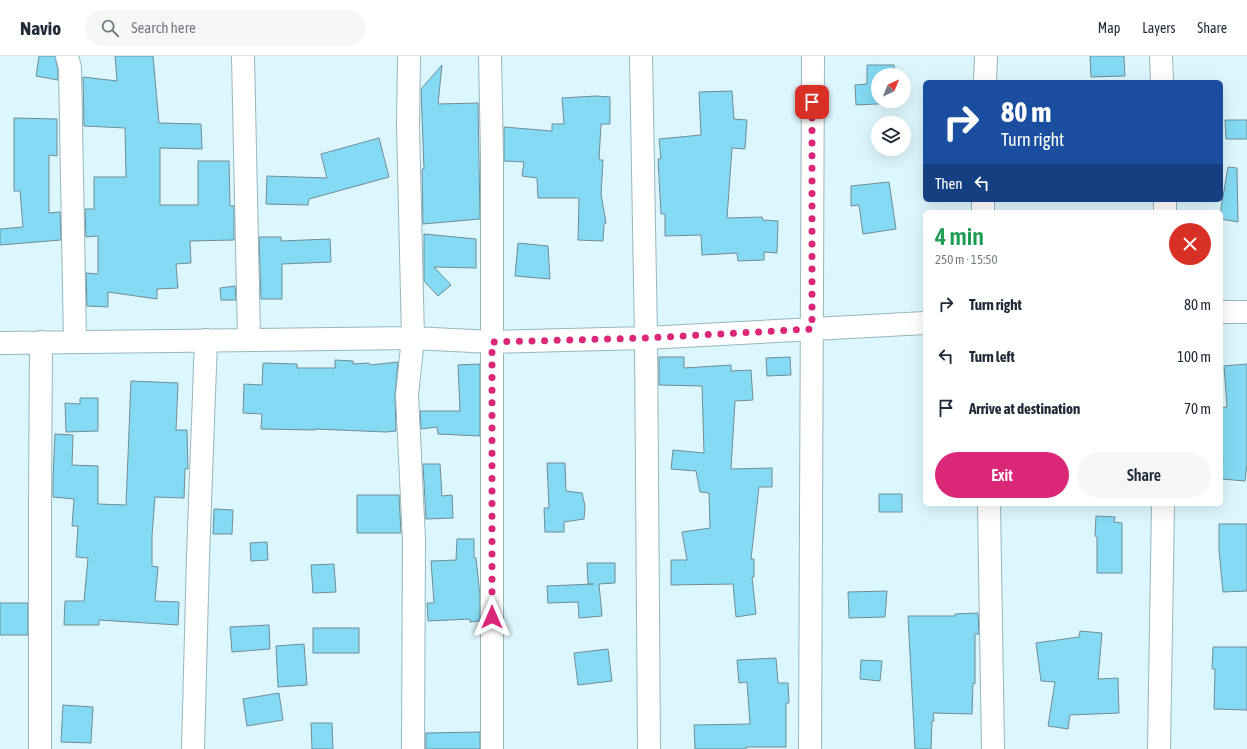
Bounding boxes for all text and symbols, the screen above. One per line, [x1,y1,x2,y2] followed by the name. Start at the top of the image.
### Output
[85,10,365,46] search box
[20,17,61,39] text: Navio
[99,17,121,39] icon: search
[131,19,196,36] text: Search here
[1098,20,1120,36] text: Map
[1142,20,1175,36] text: Layers
[1197,20,1227,36] text: Share
[871,68,911,108] north arrow
[871,68,911,156] map controls
[795,85,829,119] pin
[801,91,823,113] icon: arrive
[935,96,987,148] icon: right
[1001,96,1051,128] text: 80 m
[871,116,911,156] button: layers
[1001,129,1064,150] text: Turn right
[971,172,993,194] icon: left
[935,175,963,192] text: Then
[935,223,984,250] text: 4 min
[1169,223,1211,265] button: close
[935,252,998,267] text: 250 m · 15:50
[935,293,957,315] icon: right
[969,296,1022,313] text: Turn right
[1184,296,1211,313] text: 80 m
[935,345,957,367] icon: left
[969,348,1015,365] text: Turn left
[1177,348,1211,365] text: 100 m
[935,397,957,419] icon: arrive
[969,400,1080,417] text: Arrive at destination
[1184,400,1211,417] text: 70 m
[935,452,1069,498] button: Exit
[1077,452,1211,498] button: Share
[471,596,513,638] position arrow

